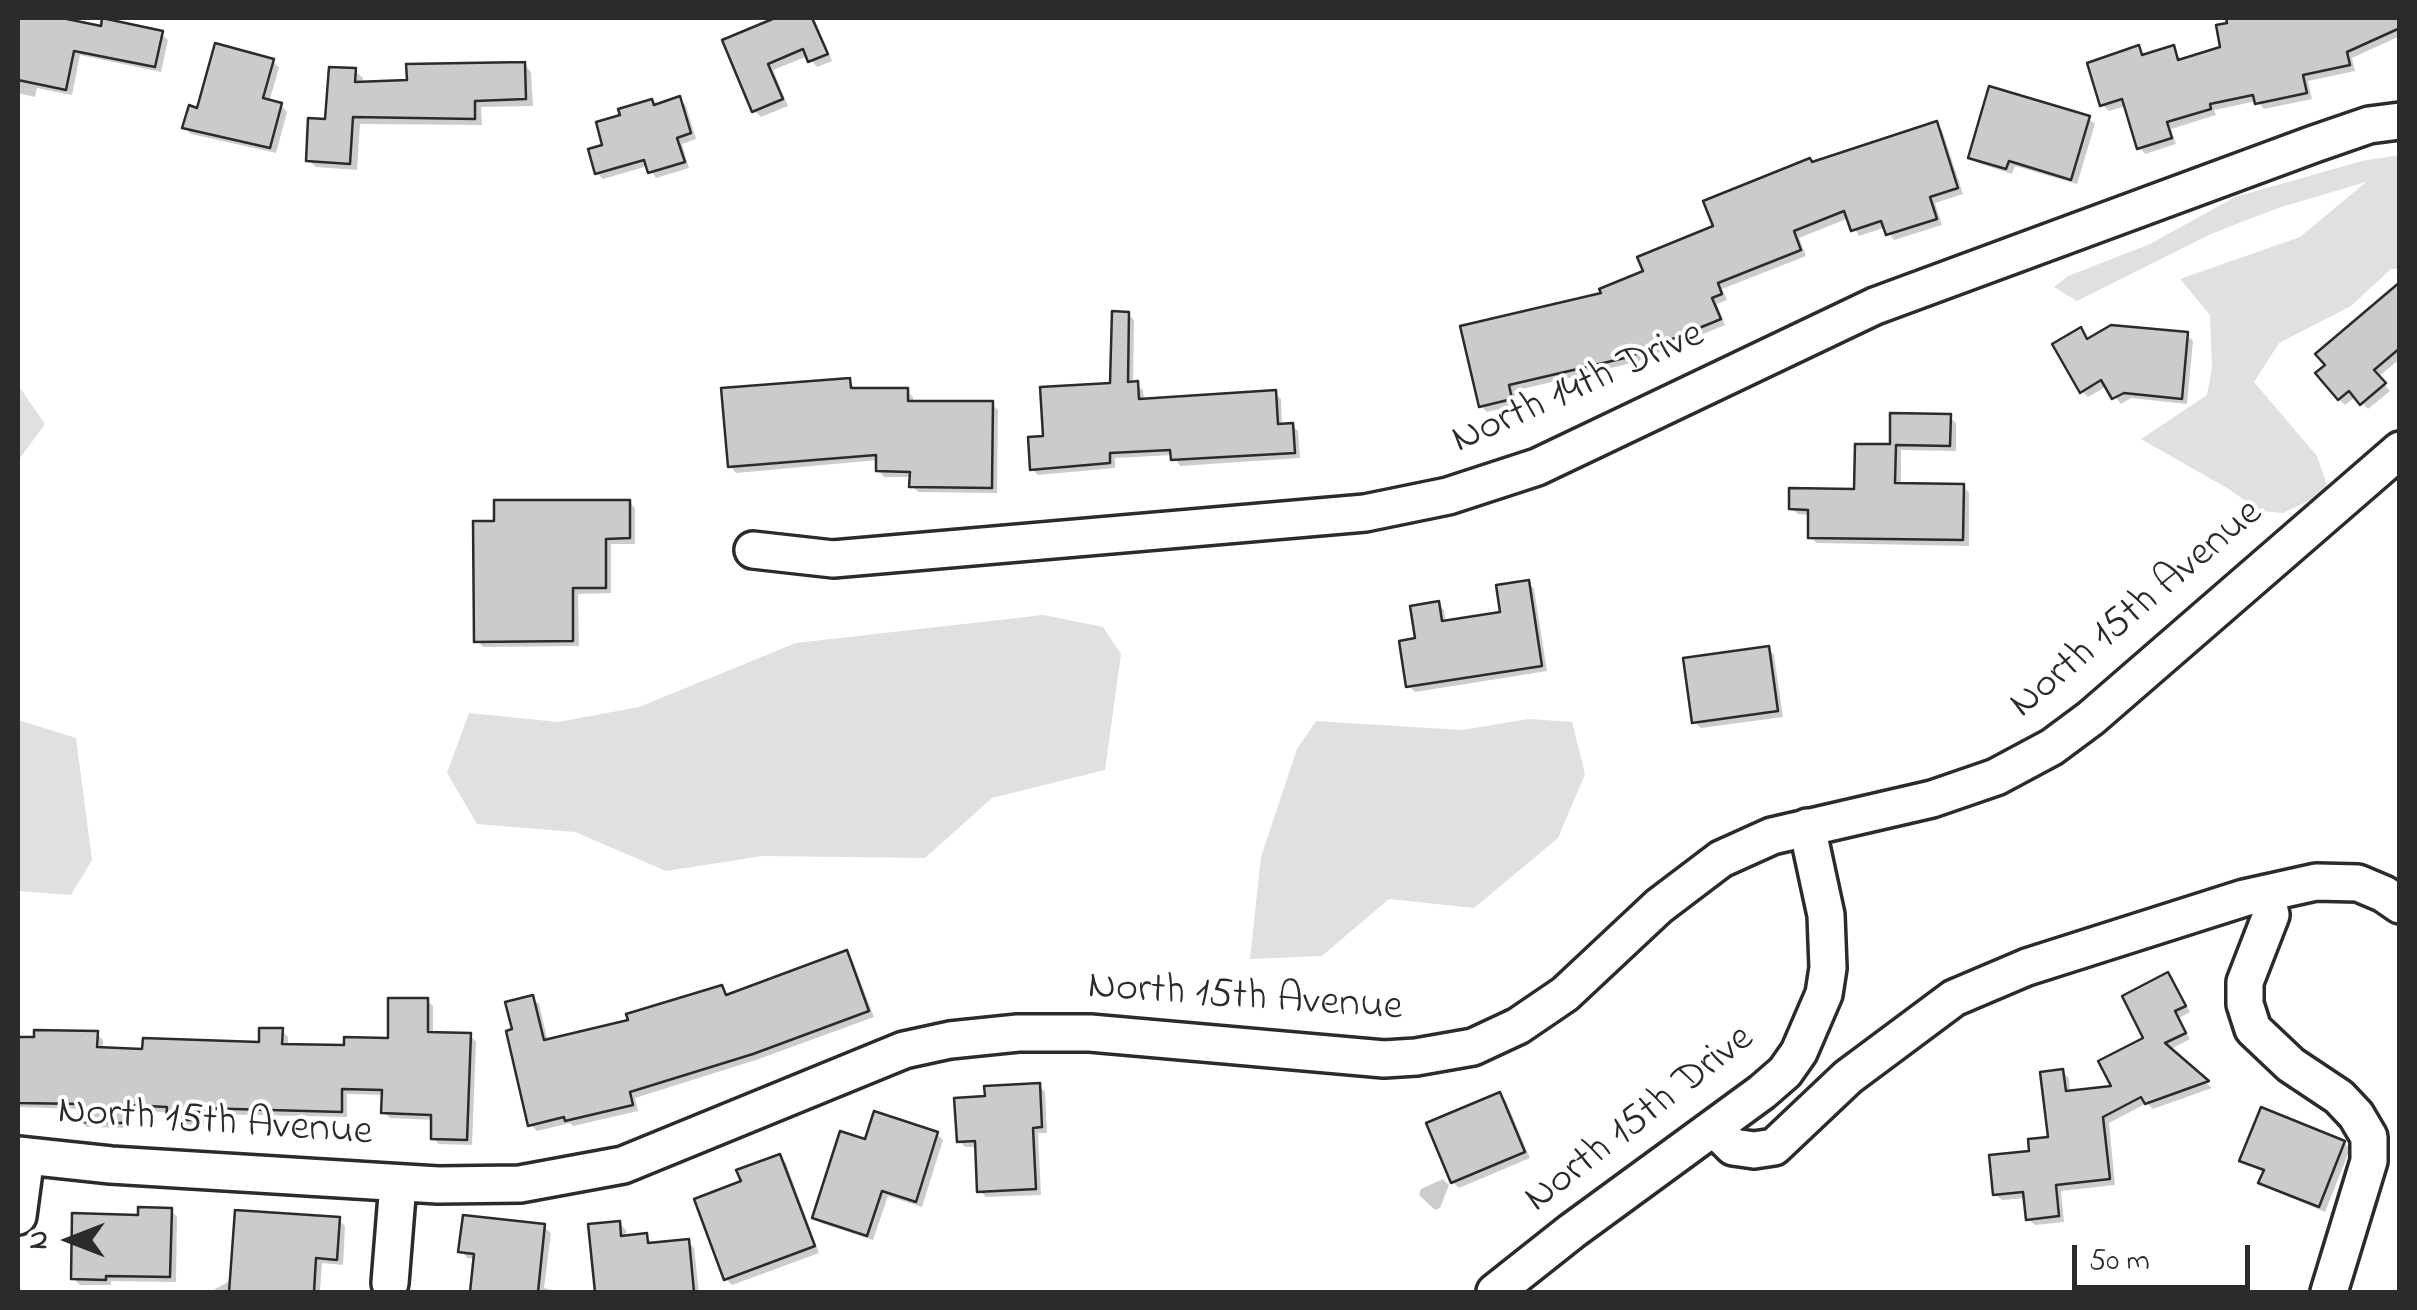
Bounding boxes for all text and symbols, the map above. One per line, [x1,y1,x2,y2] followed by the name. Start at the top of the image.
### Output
[1445,312,1713,468] street label: North 14th Drive
[2001,490,2275,732] street label: North 15th Avenue
[1086,964,1404,1036] street label: North 15th Avenue
[1516,1016,1766,1226] street label: North 15th Drive
[56,1089,374,1161] street label: North 15th Avenue
[20,1190,120,1290] north arrow
[2077,1225,2254,1287] scale bar
[19,1231,60,1249] text: N
[2089,1240,2150,1284] text: 50 m

